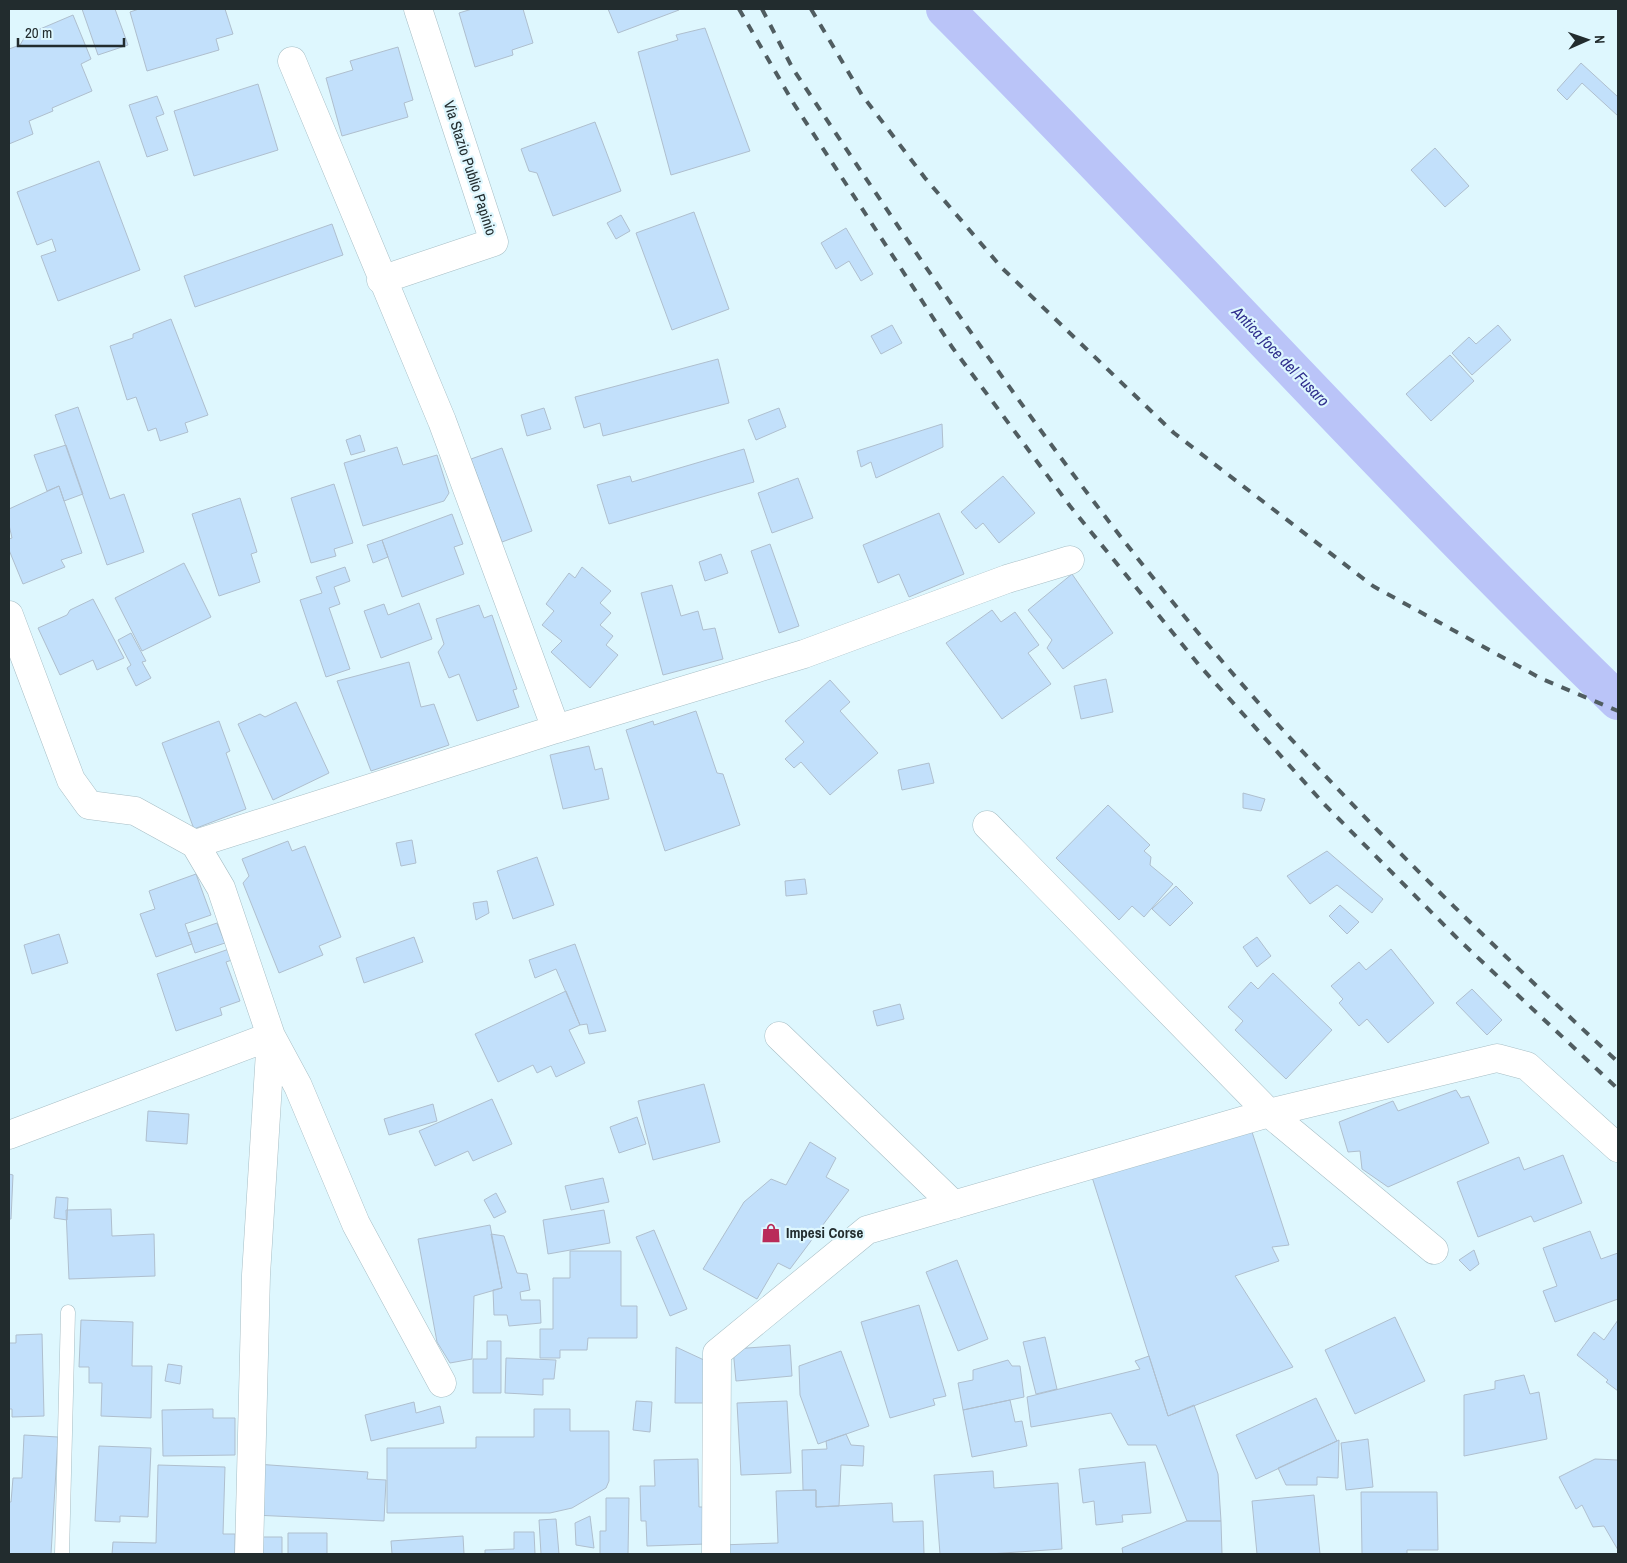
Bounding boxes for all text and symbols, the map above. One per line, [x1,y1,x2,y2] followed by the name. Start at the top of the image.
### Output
[18,15,124,47] scale bar
[1562,15,1612,65] north arrow
[25,22,52,43] text: 20 m
[1591,35,1609,44] text: N
[439,98,502,238] street label: Via Stazio Publio Papinio
[1227,300,1335,411] water label: Antica foce del Fusaro
[760,1222,782,1244] shop icon: Impesi Corse
[786,1222,863,1243] place label: Impesi Corse

